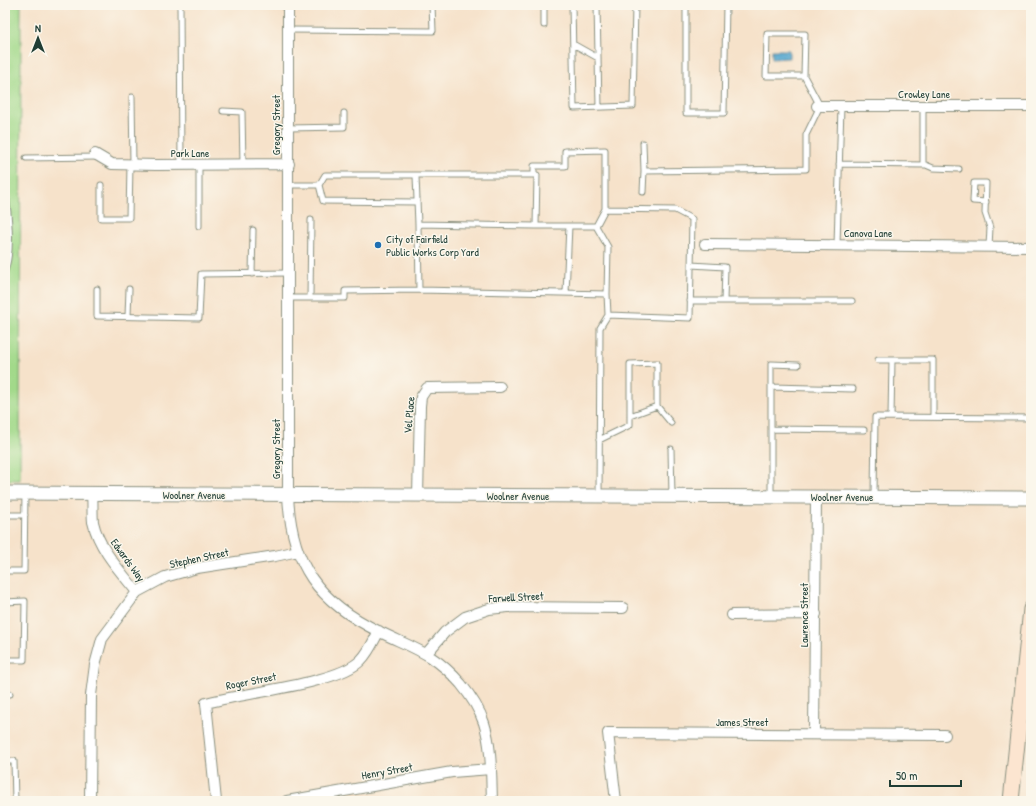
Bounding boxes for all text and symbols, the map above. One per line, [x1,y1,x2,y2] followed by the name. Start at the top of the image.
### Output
[18,18,58,58] north arrow
[35,21,41,35] text: N
[898,87,951,101] street label: Crowley Lane
[269,95,283,155] street label: Gregory Street
[171,146,210,160] street label: Park Lane
[844,226,893,240] street label: Canova Lane
[386,232,480,259] place label: City of Fairfield Public Works Corp Yard
[373,240,383,250] marker: City of Fairfield Public Works Corp Yard
[400,395,418,434] street label: Vel Place
[269,419,283,479] street label: Gregory Street
[163,488,226,502] street label: Woolner Avenue
[487,489,550,503] street label: Woolner Avenue
[811,490,874,504] street label: Woolner Avenue
[108,536,148,584] street label: Edwards Way
[168,545,230,571] street label: Stephen Street
[797,583,811,647] street label: Lawrence Street
[487,589,544,605] street label: Farwell Street
[225,669,278,693] street label: Roger Street
[716,715,769,729] street label: James Street
[360,760,414,782] street label: Henry Street
[890,762,961,788] scale bar
[896,767,917,784] text: 50 m

